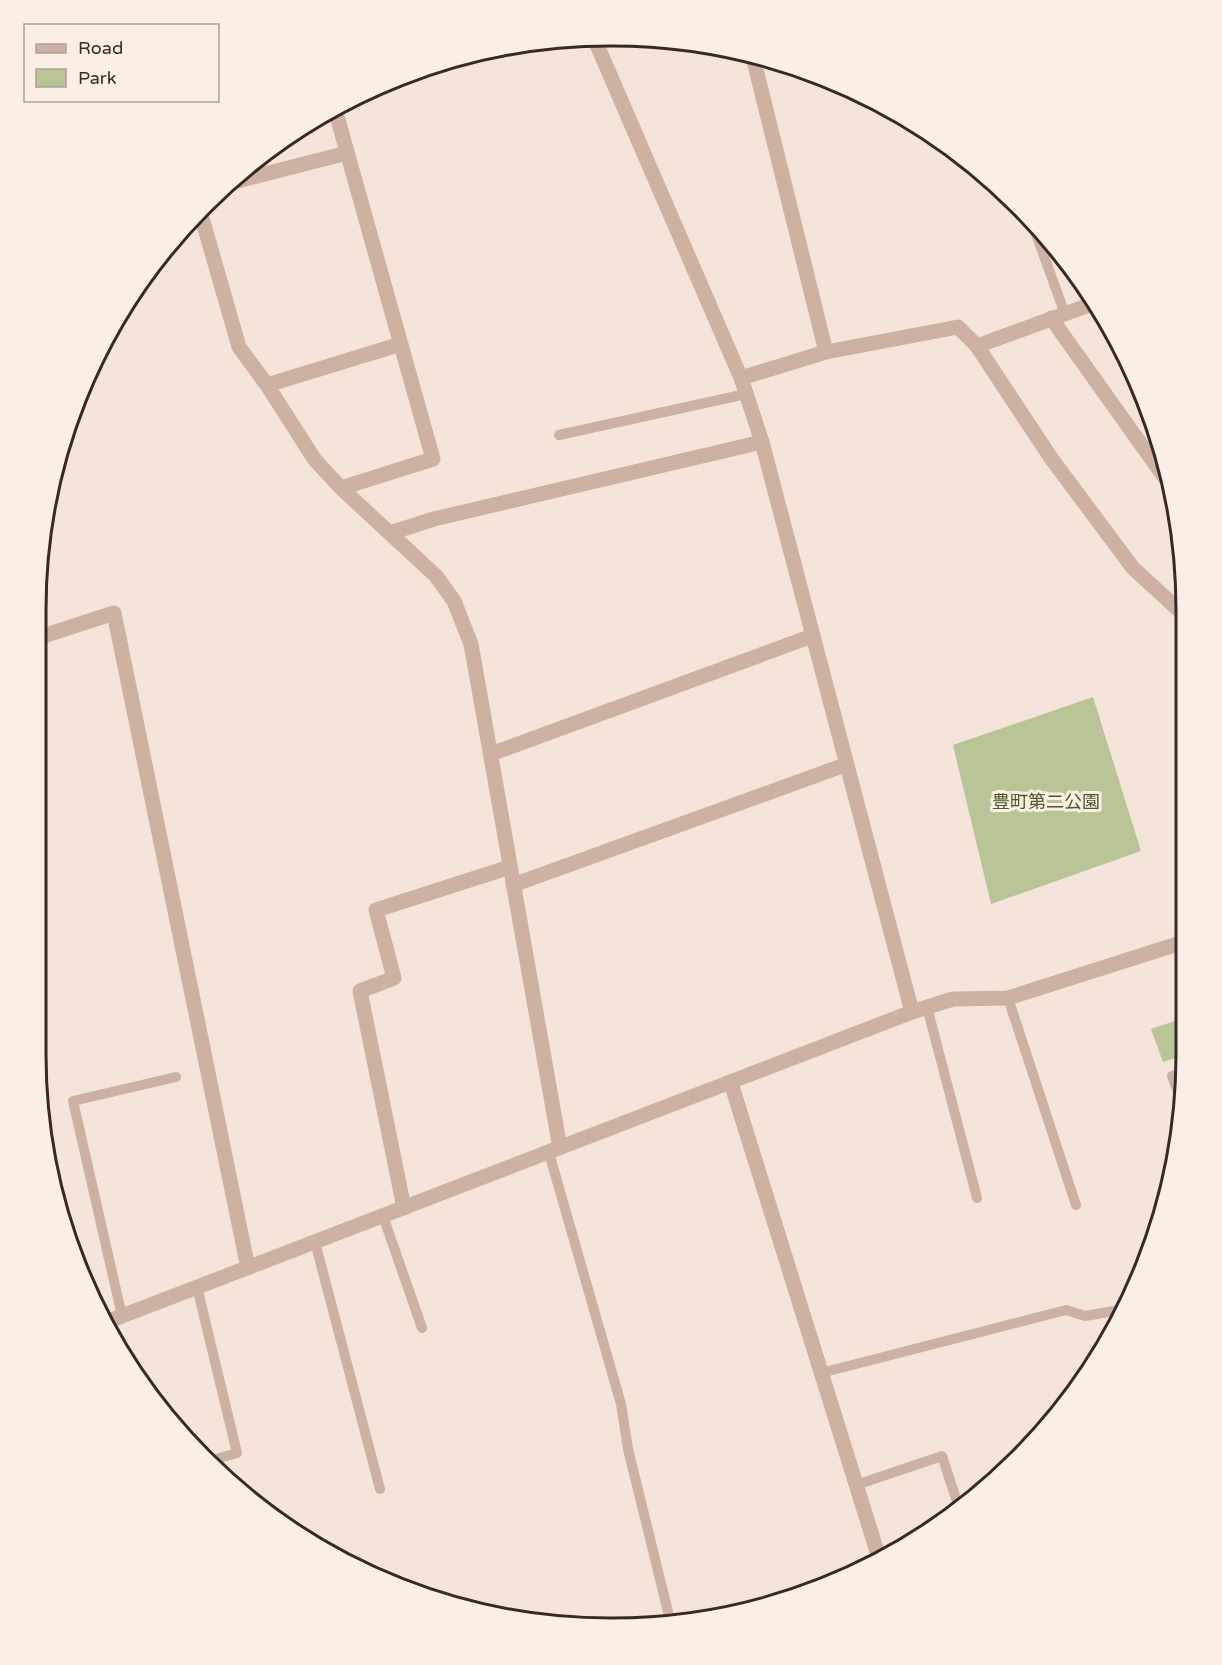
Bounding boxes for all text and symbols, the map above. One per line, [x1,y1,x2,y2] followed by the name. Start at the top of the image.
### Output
[24,24,219,102] legend
[78,37,123,59] text: Road
[78,67,117,89] text: Park
[992,791,1100,813] park label: 豊町第二公園

